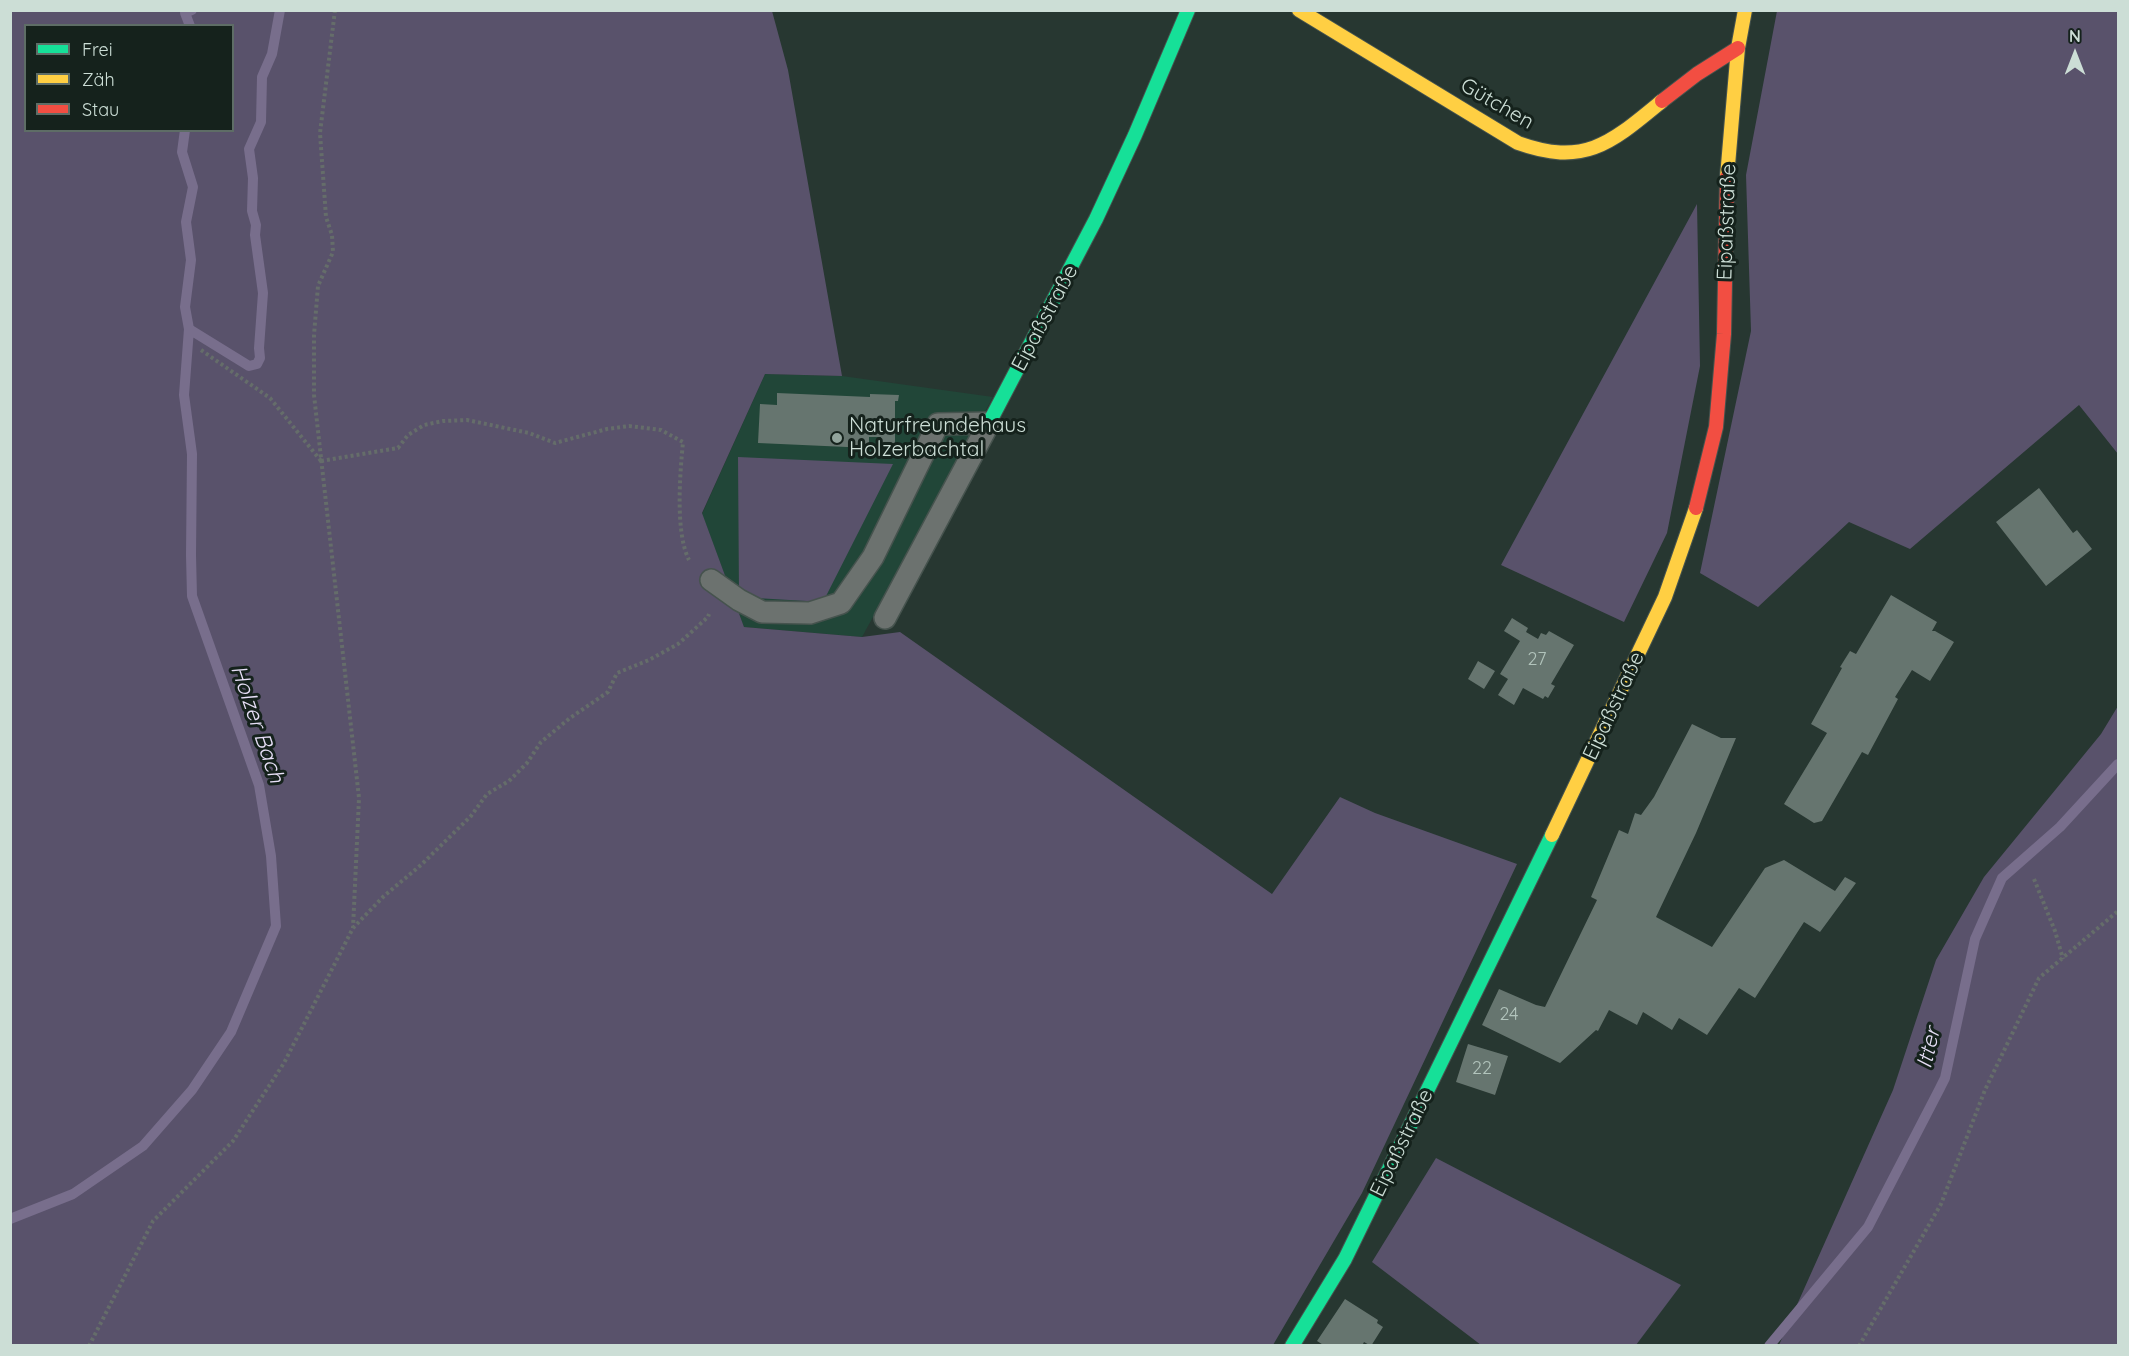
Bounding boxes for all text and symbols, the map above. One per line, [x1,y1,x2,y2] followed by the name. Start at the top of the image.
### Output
[24,24,234,132] legend
[2045,24,2105,84] north arrow
[2069,26,2081,46] text: N
[82,38,113,61] text: Frei
[82,68,115,91] text: Zäh
[1456,73,1538,135] street label: Gütchen
[82,98,119,121] text: Stau
[1712,163,1742,281] street label: Eipaßstraße
[1006,261,1084,375] street label: Eipaßstraße
[849,413,1026,463] place label: Naturfreundehaus Holzerbachtal
[830,431,844,445] marker: Naturfreundehaus Holzerbachtal
[1578,648,1650,764] street label: Eipaßstraße
[1528,649,1546,671] house number: 27
[225,662,289,786] water label: Holzer Bach
[1499,1004,1519,1026] house number: 24
[1912,1025,1946,1071] water label: Itter
[1472,1058,1492,1080] house number: 22
[1365,1085,1439,1201] street label: Eipaßstraße

